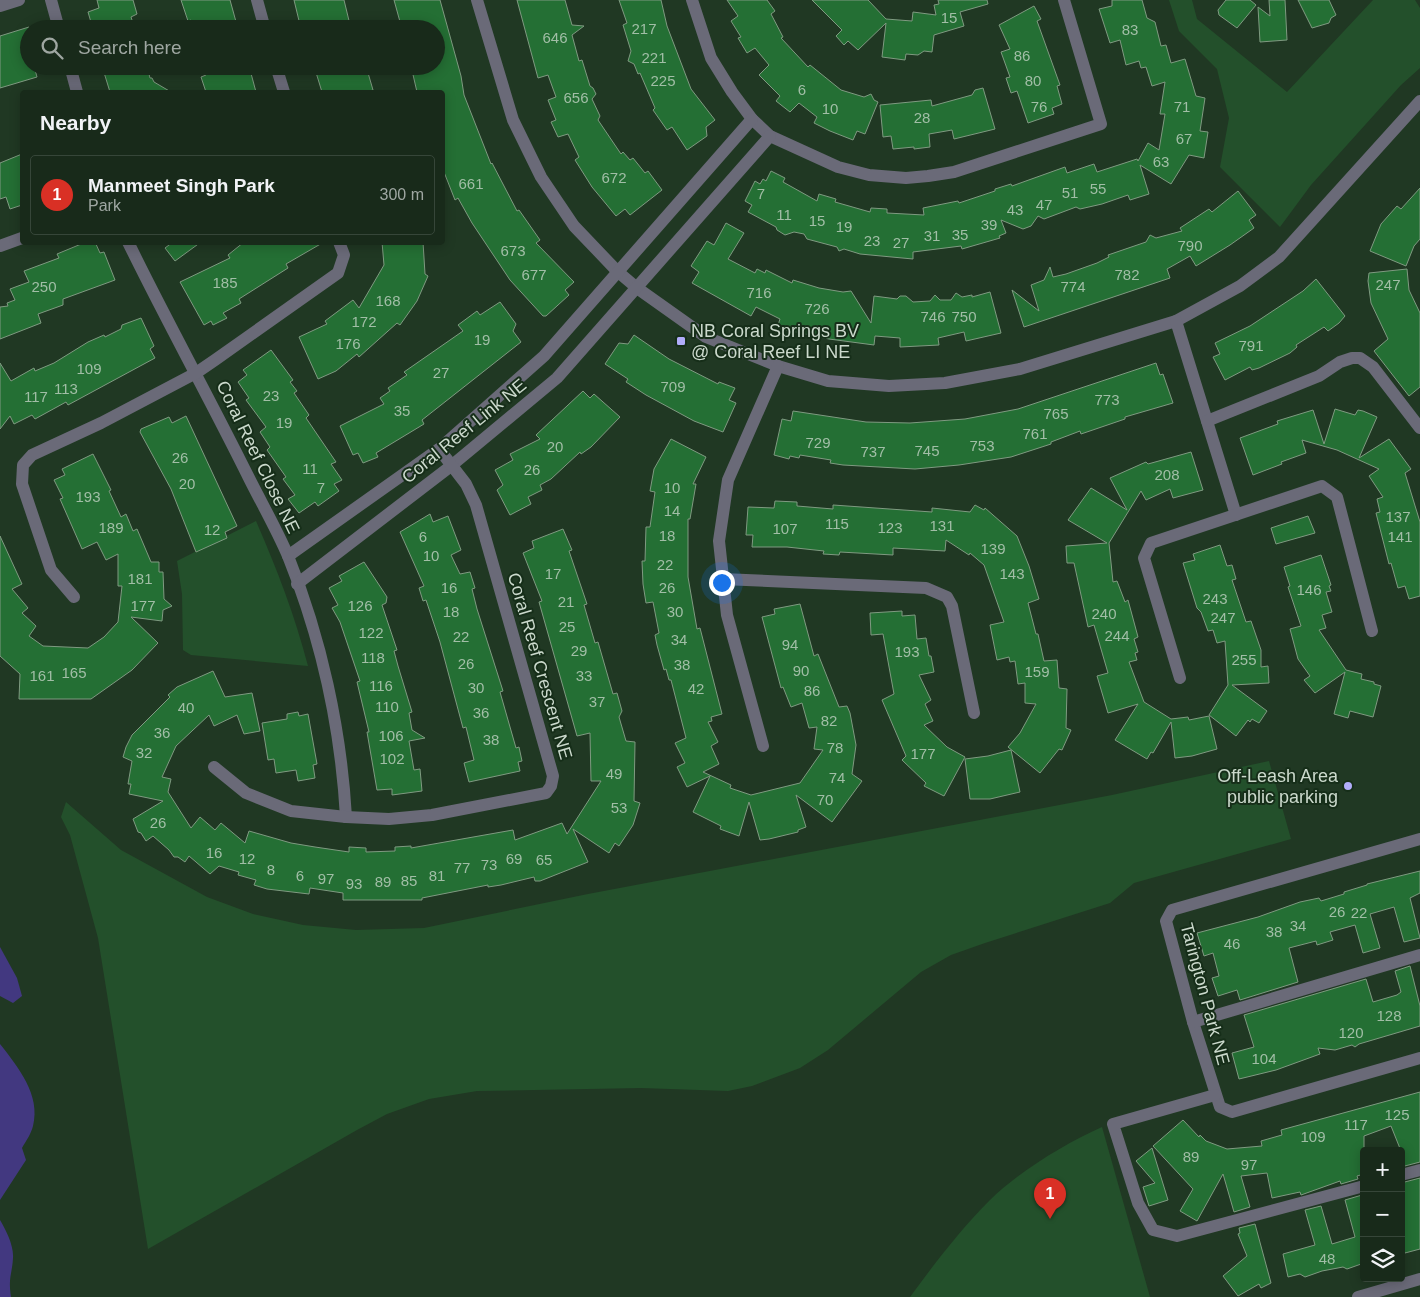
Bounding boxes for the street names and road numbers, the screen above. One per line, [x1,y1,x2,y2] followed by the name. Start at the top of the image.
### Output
[398,375,530,487] street label: Coral Reef Link NE
[212,378,304,536] street label: Coral Reef Close NE
[504,570,576,762] street label: Coral Reef Crescent NE
[1176,921,1234,1067] street label: Tarington Park NE

